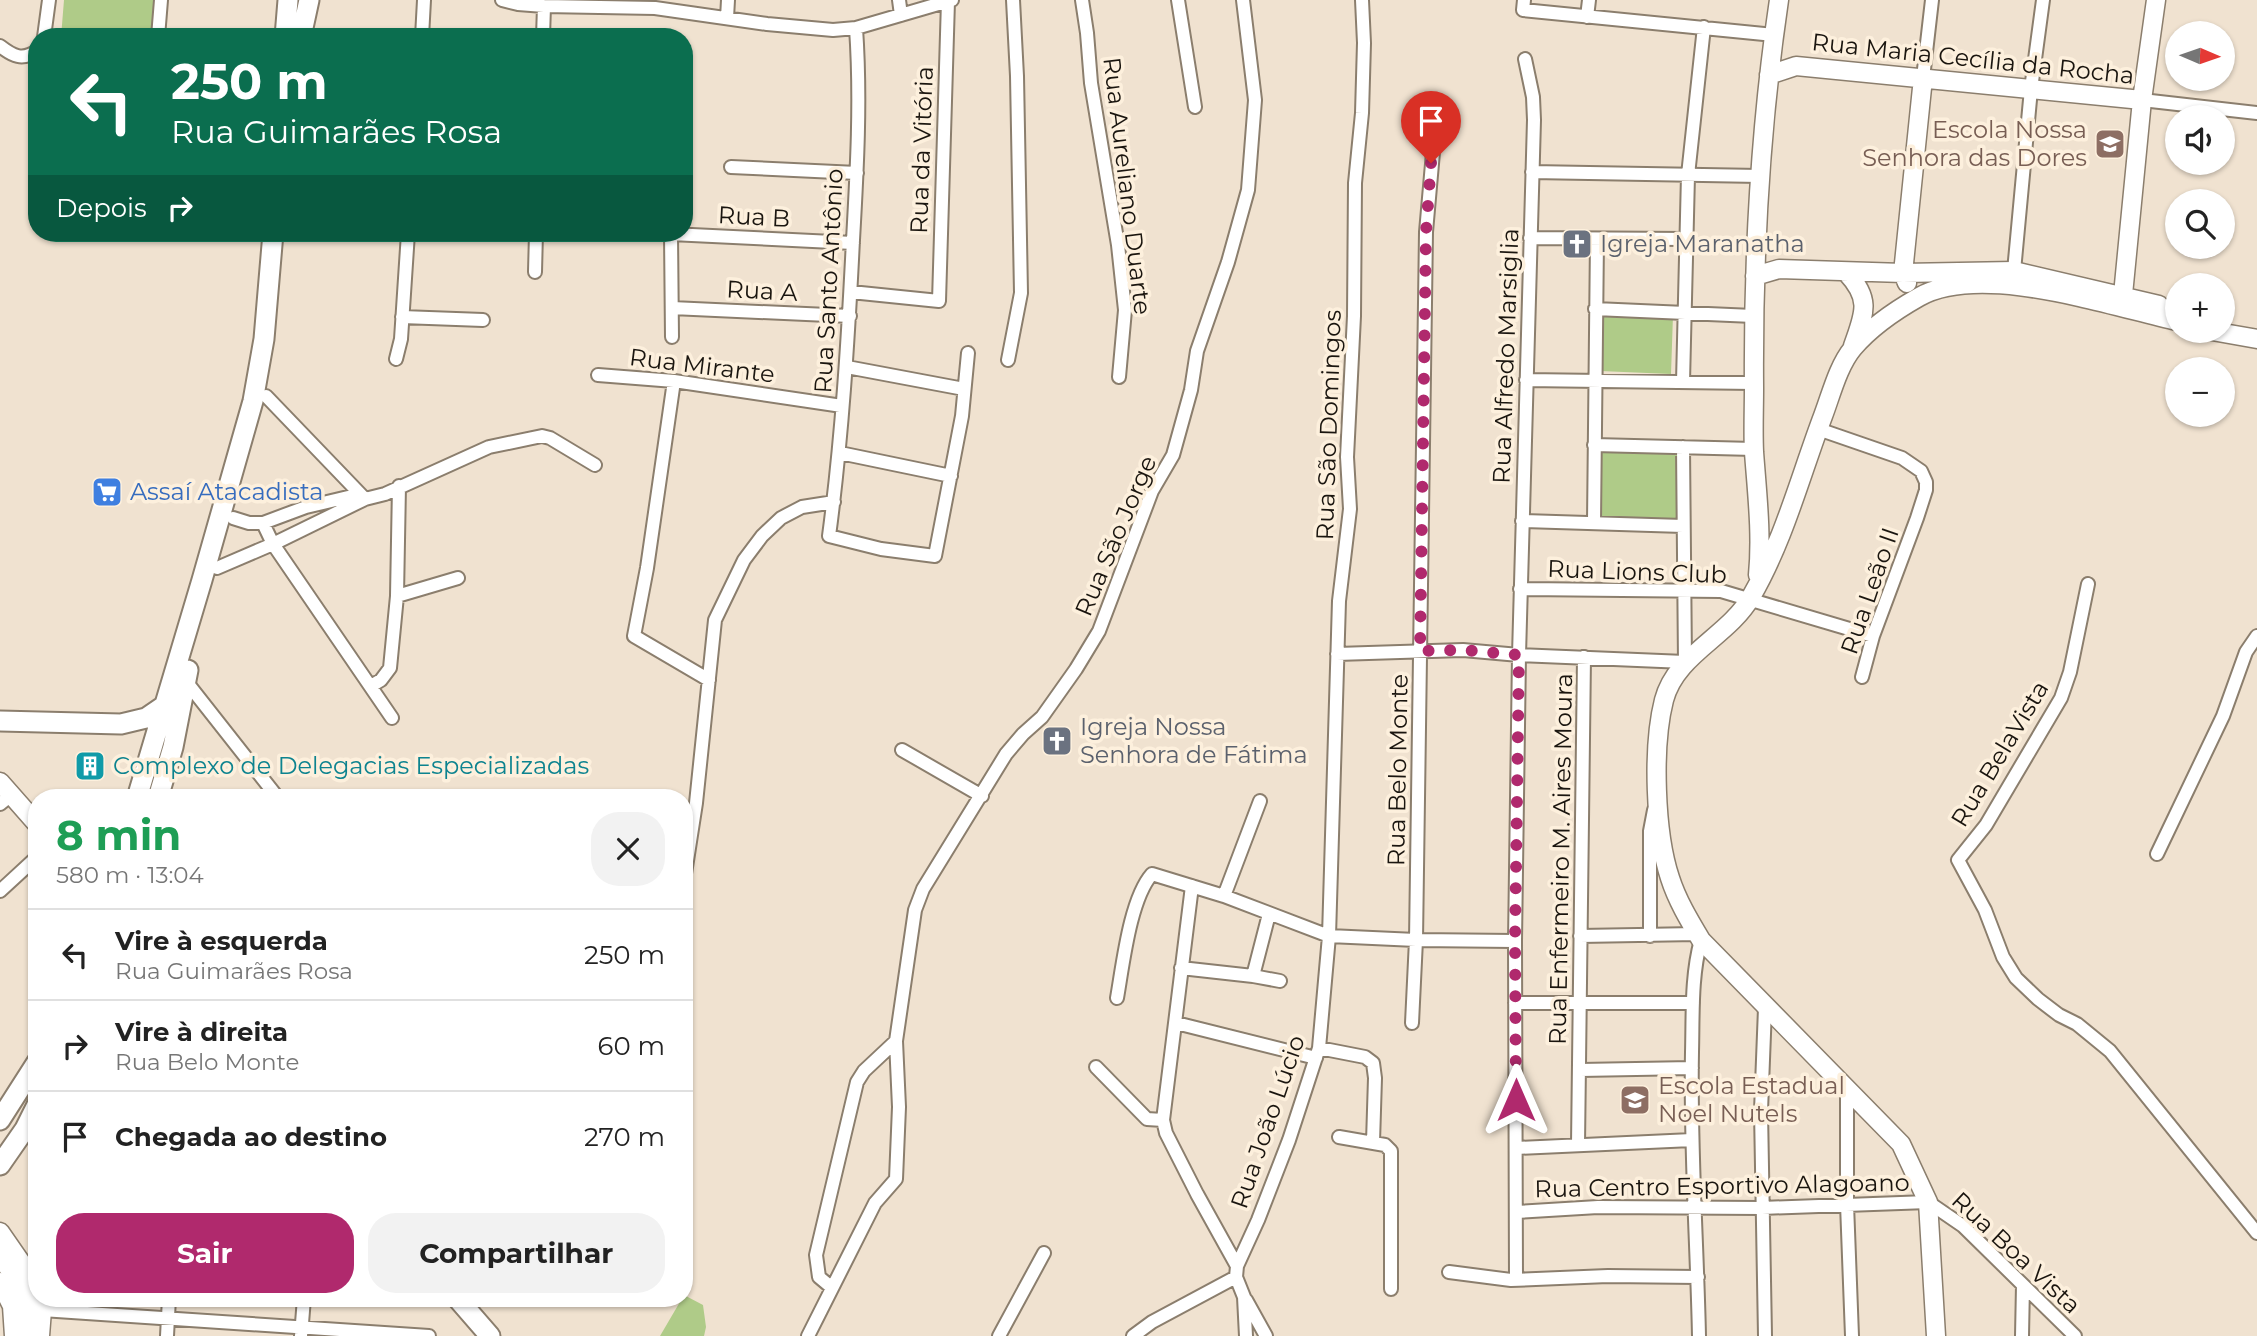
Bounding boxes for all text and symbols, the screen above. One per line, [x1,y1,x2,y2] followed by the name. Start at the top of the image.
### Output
[2165,21,2235,91] north arrow
[2165,21,2235,427] map controls
[1810,27,2136,90] street label: Rua Maria Cecília da Rocha
[171,52,328,111] text: 250 m
[1097,55,1158,316] street label: Rua Aureliano Duarte
[56,56,147,147] icon: left
[904,66,939,234] street label: Rua da Vitória
[1401,91,1461,163] pin
[1412,102,1450,140] icon: arrive
[2165,105,2235,175] button: sound
[171,112,502,151] text: Rua Guimarães Rosa
[1862,115,2087,172] place label: Escola Nossa Senhora das Dores
[2093,127,2127,161] school or university icon: Escola Nossa Senhora das Dores
[808,168,849,394] street label: Rua Santo Antônio
[161,189,199,227] icon: right
[2165,189,2235,259] button: search
[56,192,147,224] text: Depois
[717,200,791,233] street label: Rua B
[1560,227,1594,261] church icon: Igreja Maranatha
[1487,228,1524,484] street label: Rua Alfredo Marsiglia
[1600,229,1805,258] place label: Igreja Maranatha
[2165,273,2235,343] button: +
[726,274,799,307] street label: Rua A
[1310,309,1347,541] street label: Rua São Domingos
[628,342,776,389] street label: Rua Mirante
[2165,357,2235,427] button: −
[1069,451,1162,620] street label: Rua São Jorge
[90,475,124,509] supermarket icon: Assaí Atacadista
[130,477,323,506] place label: Assaí Atacadista
[1834,524,1905,658] street label: Rua Leão II
[1547,554,1727,589] street label: Rua Lions Club
[1543,673,1578,1045] street label: Rua Enfermeiro M. Aires Moura
[1381,674,1414,866] street label: Rua Belo Monte
[1945,676,2055,832] street label: Rua BelaVista
[1080,712,1308,769] place label: Igreja Nossa Senhora de Fátima
[1040,724,1074,758] church icon: Igreja Nossa Senhora de Fátima
[73,749,107,783] building icon: Complexo de Delegacias Especializadas
[113,751,589,780] place label: Complexo de Delegacias Especializadas
[56,809,181,861] text: 8 min
[591,812,665,886] button: close
[56,861,204,889] text: 580 m · 13:04
[115,925,328,957] text: Vire à esquerda
[56,936,94,974] icon: left
[584,939,665,971] text: 250 m
[115,957,353,985] text: Rua Guimarães Rosa
[115,1016,288,1048] text: Vire à direita
[56,1027,94,1065] icon: right
[598,1030,665,1062] text: 60 m
[1224,1031,1311,1212] street label: Rua João Lúcio
[115,1048,299,1076] text: Rua Belo Monte
[1479,1063,1553,1137] position arrow
[1658,1071,1845,1128] place label: Escola Estadual Noel Nutels
[1618,1083,1652,1117] school or university icon: Escola Estadual Noel Nutels
[56,1118,94,1156] icon: arrive
[115,1121,387,1153] text: Chegada ao destino
[584,1121,665,1153] text: 270 m
[1534,1168,1910,1203] street label: Rua Centro Esportivo Alagoano
[1946,1186,2087,1320] street label: Rua Boa Vista
[56,1213,354,1293] button: Sair
[368,1213,665,1293] button: Compartilhar

